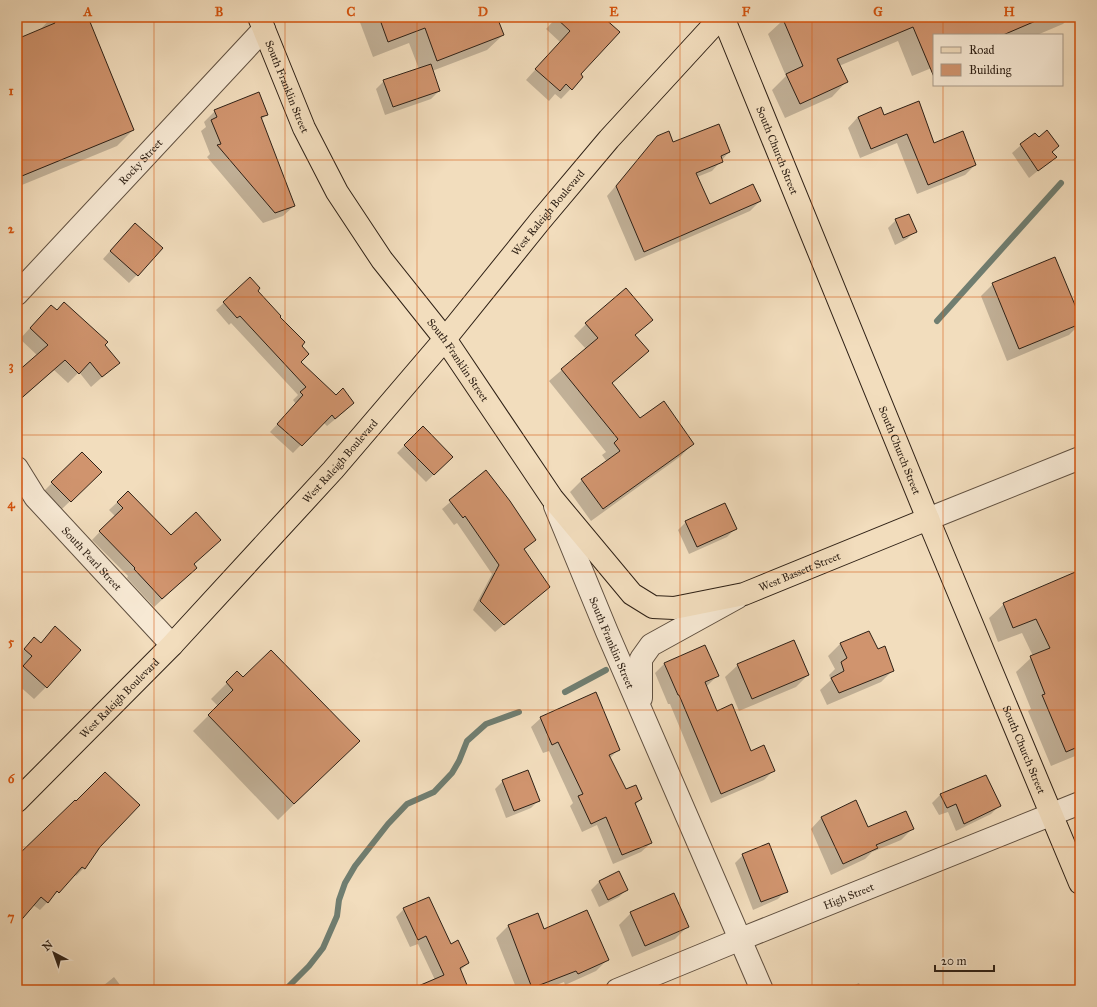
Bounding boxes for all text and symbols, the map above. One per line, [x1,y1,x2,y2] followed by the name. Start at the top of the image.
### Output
[83,4,93,20] text: A
[215,4,224,20] text: B
[347,4,356,20] text: C
[478,4,488,20] text: D
[609,4,619,20] text: E
[742,4,751,20] text: F
[873,4,883,20] text: G
[1003,4,1015,20] text: H
[933,34,1063,86] legend
[262,38,311,135] street label: South Franklin Street
[969,43,995,57] text: Road
[969,63,1012,78] text: Building
[8,83,14,99] text: 1
[753,104,801,197] street label: South Church Street
[116,136,165,188] street label: Rocky Street
[509,167,588,258] street label: West Raleigh Boulevard
[8,221,15,237] text: 2
[424,316,491,404] street label: South Franklin Street
[8,358,14,374] text: 3
[876,404,923,497] street label: South Church Street
[300,416,381,506] street label: West Raleigh Boulevard
[7,496,15,512] text: 4
[59,524,124,594] street label: South Pearl Street
[757,549,842,594] street label: West Bassett Street
[586,595,637,691] street label: South Franklin Street
[8,634,15,650] text: 5
[77,656,162,741] street label: West Raleigh Boulevard
[1000,704,1048,796] street label: South Church Street
[8,771,16,787] text: 6
[821,880,876,912] street label: High Street
[8,909,15,925] text: 7
[34,933,74,973] north arrow
[40,937,56,954] text: N
[935,947,994,973] scale bar
[941,954,967,968] text: 20 m

